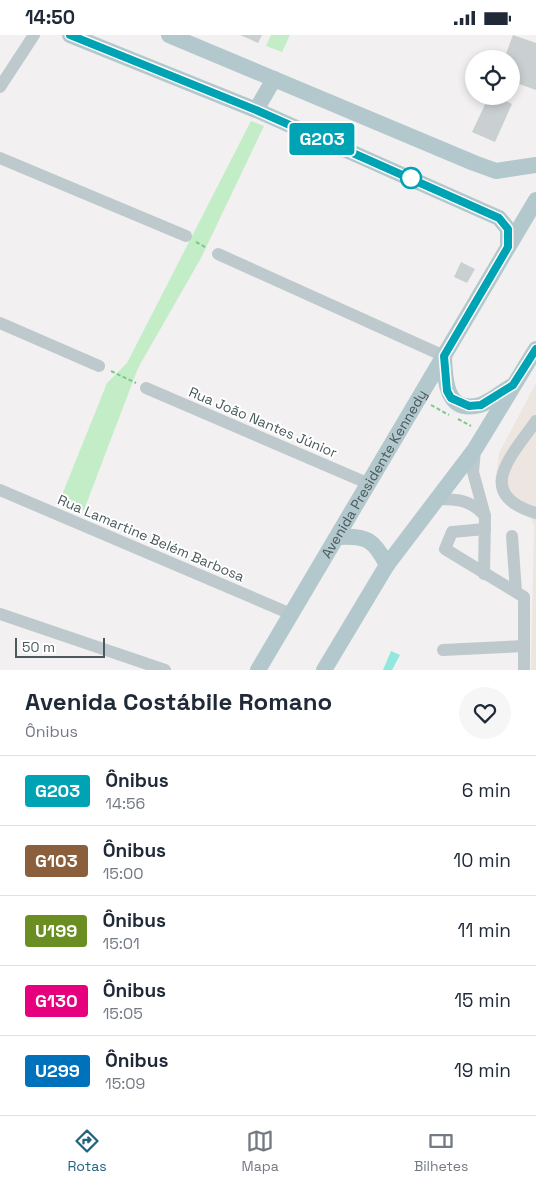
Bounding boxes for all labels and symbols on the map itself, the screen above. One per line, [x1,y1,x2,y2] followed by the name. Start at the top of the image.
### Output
[287,123,357,155] line badge: G203
[400,167,422,189] unlabelled marker
[186,383,340,461] street label: Rua João Nantes Júnior
[317,386,431,561] street label: Avenida Presidente Kennedy
[55,490,247,586] street label: Rua Lamartine Belém Barbosa
[15,635,105,658] scale bar

